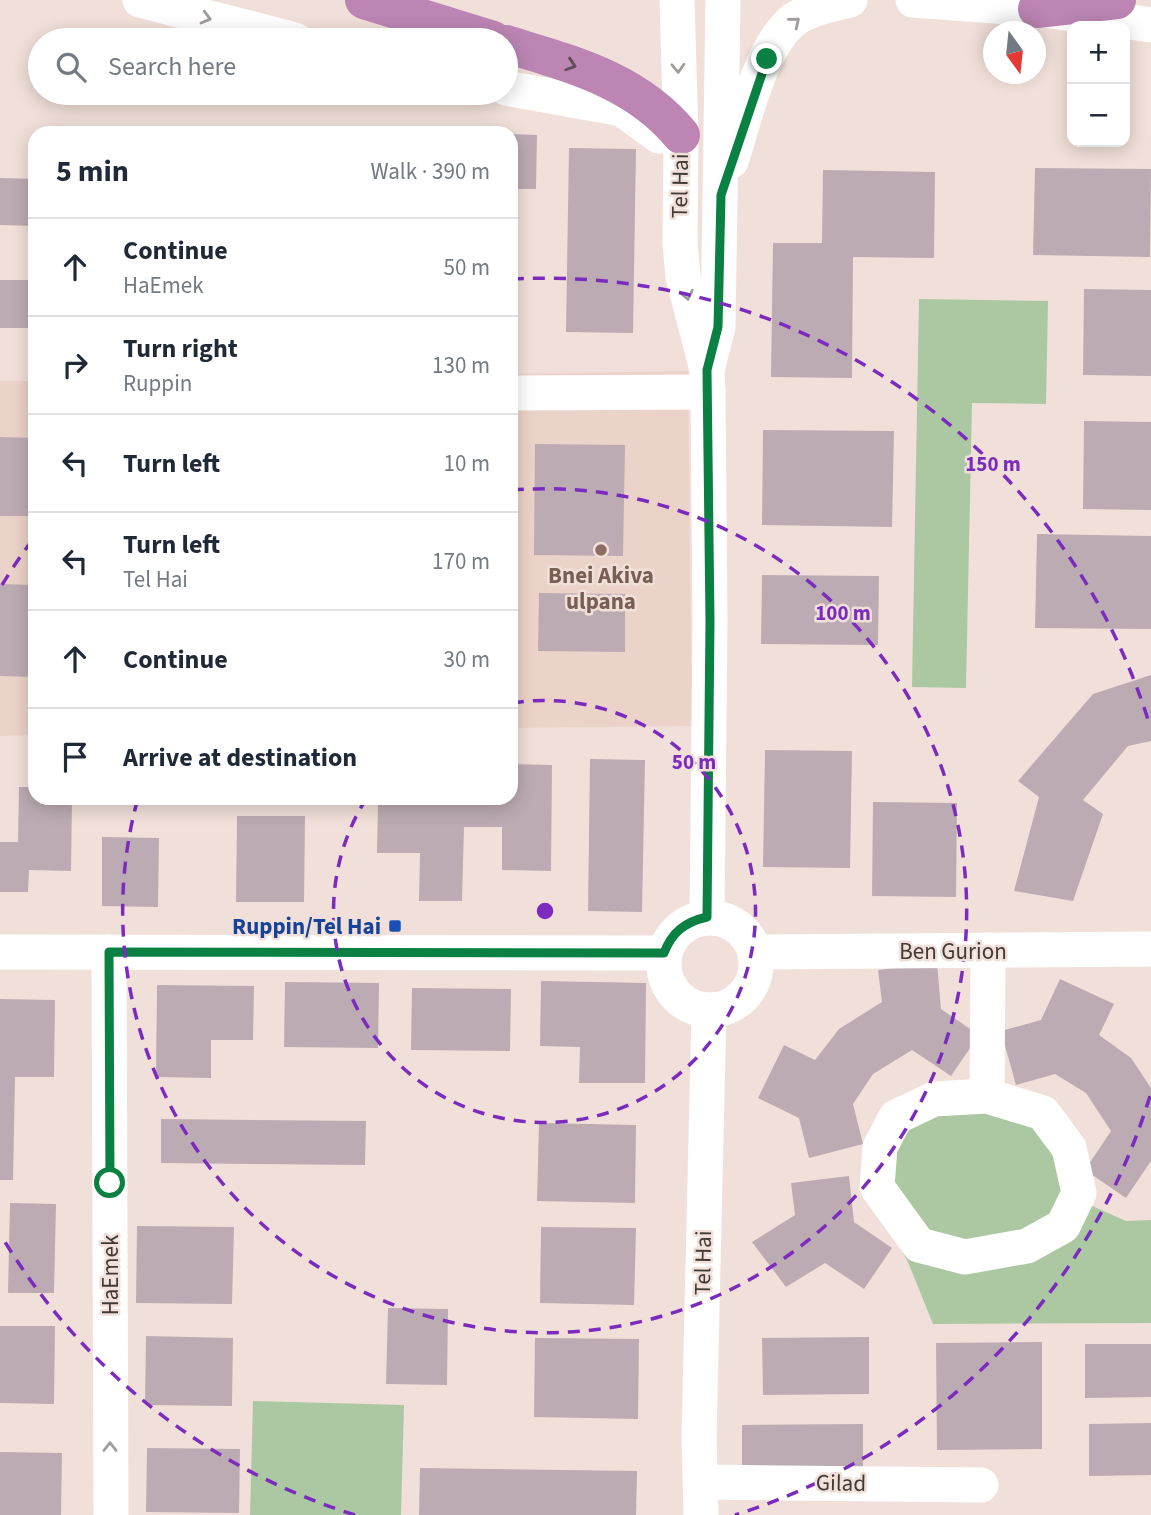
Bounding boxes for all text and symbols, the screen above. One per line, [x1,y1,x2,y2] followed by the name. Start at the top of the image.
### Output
[199,10,211,24] one-way arrow
[788,17,800,30] one-way arrow
[983,21,1046,84] north arrow
[1067,21,1130,147] map controls
[1067,21,1130,84] button: +
[28,28,518,105] search box
[751,43,782,74] route end
[52,48,90,86] icon: search
[108,48,236,85] text: Search here
[564,57,576,71] one-way arrow
[671,63,686,74] one-way arrow
[1067,84,1130,147] button: −
[56,150,129,193] text: 5 min
[663,153,697,219] street label: Tel Hai
[371,155,490,188] text: Walk · 390 m
[123,232,228,269] text: Continue
[56,248,94,286] icon: ahead
[443,251,490,284] text: 50 m
[123,269,204,302] text: HaEmek
[678,289,693,301] one-way arrow
[123,330,238,367] text: Turn right
[56,346,94,384] icon: right
[432,349,490,382] text: 130 m
[123,367,192,400] text: Ruppin
[56,444,94,482] icon: left
[123,445,220,482] text: Turn left
[443,447,490,480] text: 10 m
[965,449,1021,479] text: 150 m
[123,526,220,563] text: Turn left
[56,542,94,580] icon: left
[593,542,609,558] marker: Bnei Akiva ulpana
[432,545,490,578] text: 170 m
[548,559,654,618] place label: Bnei Akiva ulpana
[123,563,188,596] text: Tel Hai
[815,598,871,628] text: 100 m
[56,640,94,678] icon: ahead
[123,641,228,678] text: Continue
[443,643,490,676] text: 30 m
[56,738,94,776] icon: arrive
[123,739,357,776] text: Arrive at destination
[672,747,716,777] text: 50 m
[533,899,557,923] centre of rings
[232,910,381,943] place label: Ruppin/Tel Hai
[387,918,403,934] marker: Ruppin/Tel Hai
[899,935,1007,968] street label: Ben Gurion
[94,1167,125,1198] route start
[686,1230,720,1296] street label: Tel Hai
[94,1234,127,1315] street label: HaEmek
[102,1441,118,1452] one-way arrow
[816,1466,866,1500] street label: Gilad

